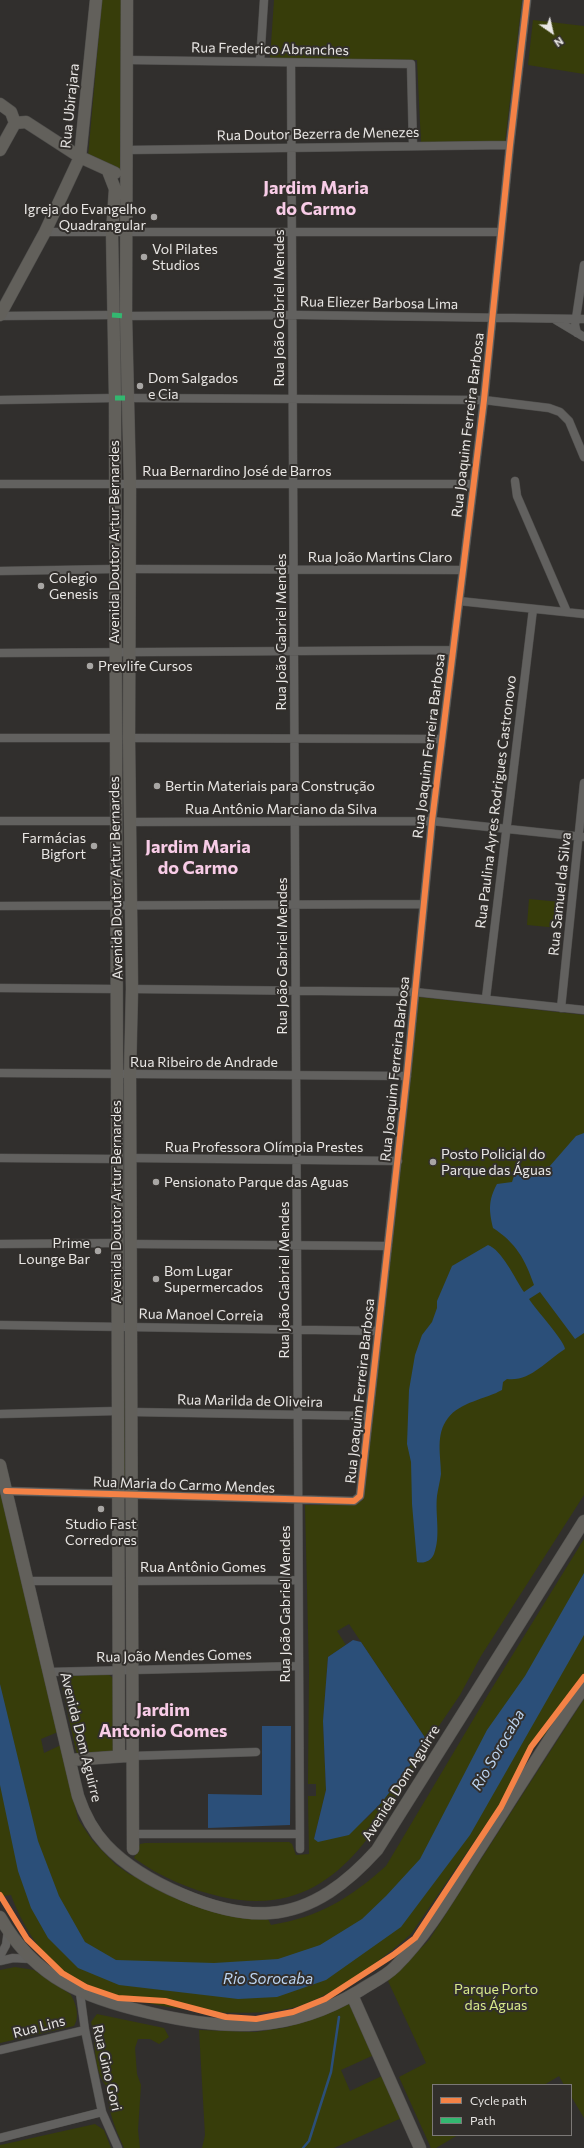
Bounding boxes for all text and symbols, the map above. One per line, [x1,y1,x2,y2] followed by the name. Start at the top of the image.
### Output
[532,12,572,52] north arrow
[552,35,566,50] text: N
[191,39,349,59] street label: Rua Frederico Abranches
[57,63,83,149] street label: Rua Ubirajara
[217,124,419,144] street label: Rua Doutor Bezerra de Menezes
[263,177,369,220] district label: Jardim Maria do Carmo
[24,201,146,234] place label: Igreja do Evangelho Quadrangular
[149,212,159,222] marker: Igreja do Evangelho Quadrangular
[271,229,287,387] street label: Rua João Gabriel Mendes
[152,241,218,274] place label: Vol Pilates Studios
[139,252,149,262] marker: Vol Pilates Studios
[300,293,458,313] street label: Rua Eliezer Barbosa Lima
[448,332,488,518] street label: Rua Joaquim Ferreira Barbosa
[148,370,238,402] place label: Dom Salgados e Cia
[135,381,145,391] marker: Dom Salgados e Cia
[106,440,122,644] street label: Avenida Doutor Artur Bernardes
[142,463,332,479] street label: Rua Bernardino José de Barros
[308,549,452,565] street label: Rua João Martins Claro
[273,553,289,711] street label: Rua João Gabriel Mendes
[49,570,98,602] place label: Colegio Genesis
[36,581,46,591] marker: Colegio Genesis
[409,653,449,839] street label: Rua Joaquim Ferreira Barbosa
[98,658,193,674] place label: Prevlife Cursos
[85,661,95,671] marker: Prevlife Cursos
[472,674,520,930] street label: Rua Paulina Ayres Rodrigues Castronovo
[106,776,126,980] street label: Avenida Doutor Artur Bernardes
[165,778,375,794] place label: Bertin Materiais para Construção
[152,781,162,791] marker: Bertin Materiais para Construção
[185,801,377,817] street label: Rua Antônio Marciano da Silva
[22,830,86,862] place label: Farmácias Bigfort
[545,831,575,957] street label: Rua Samuel da Silva
[145,836,251,878] district label: Jardim Maria do Carmo
[89,841,99,851] marker: Farmácias Bigfort
[274,877,290,1035] street label: Rua João Gabriel Mendes
[377,976,413,1162] street label: Rua Joaquim Ferreira Barbosa
[130,1054,278,1070] street label: Rua Ribeiro de Andrade
[108,1100,124,1304] street label: Avenida Doutor Artur Bernardes
[165,1139,363,1155] street label: Rua Professora Olímpia Prestes
[441,1146,551,1178] place label: Posto Policial do Parque das Águas
[428,1157,438,1167] marker: Posto Policial do Parque das Águas
[164,1174,349,1190] place label: Pensionato Parque das Aguas
[151,1177,161,1187] marker: Pensionato Parque das Aguas
[276,1201,292,1359] street label: Rua João Gabriel Mendes
[18,1235,90,1268] place label: Prime Lounge Bar
[93,1246,103,1256] marker: Prime Lounge Bar
[164,1263,263,1296] place label: Bom Lugar Supermercados
[151,1274,161,1284] marker: Bom Lugar Supermercados
[342,1298,378,1484] street label: Rua Joaquim Ferreira Barbosa
[138,1306,264,1324] street label: Rua Manoel Correia
[177,1391,323,1411] street label: Rua Marilda de Oliveira
[93,1473,275,1497] street label: Rua Maria do Carmo Mendes
[96,1504,106,1514] marker: Studio Fast Corredores
[65,1516,137,1548] place label: Studio Fast Corredores
[277,1525,293,1683] street label: Rua João Gabriel Mendes
[140,1559,266,1575] street label: Rua Antônio Gomes
[96,1646,252,1666] street label: Rua João Mendes Gomes
[57,1670,105,1804] street label: Avenida Dom Aguirre
[99,1699,227,1742] district label: Jardim Antonio Gomes
[468,1706,528,1794] water label: Rio Sorocaba
[359,1722,443,1844] street label: Avenida Dom Aguirre
[223,1970,313,1988] water label: Rio Sorocaba
[454,1981,538,2014] park label: Parque Porto das Águas
[11,2012,67,2042] street label: Rua Lins
[89,2023,125,2113] street label: Rua Gino Gori
[432,2084,572,2136] legend
[470,2093,527,2107] text: Cycle path
[470,2113,496,2127] text: Path

